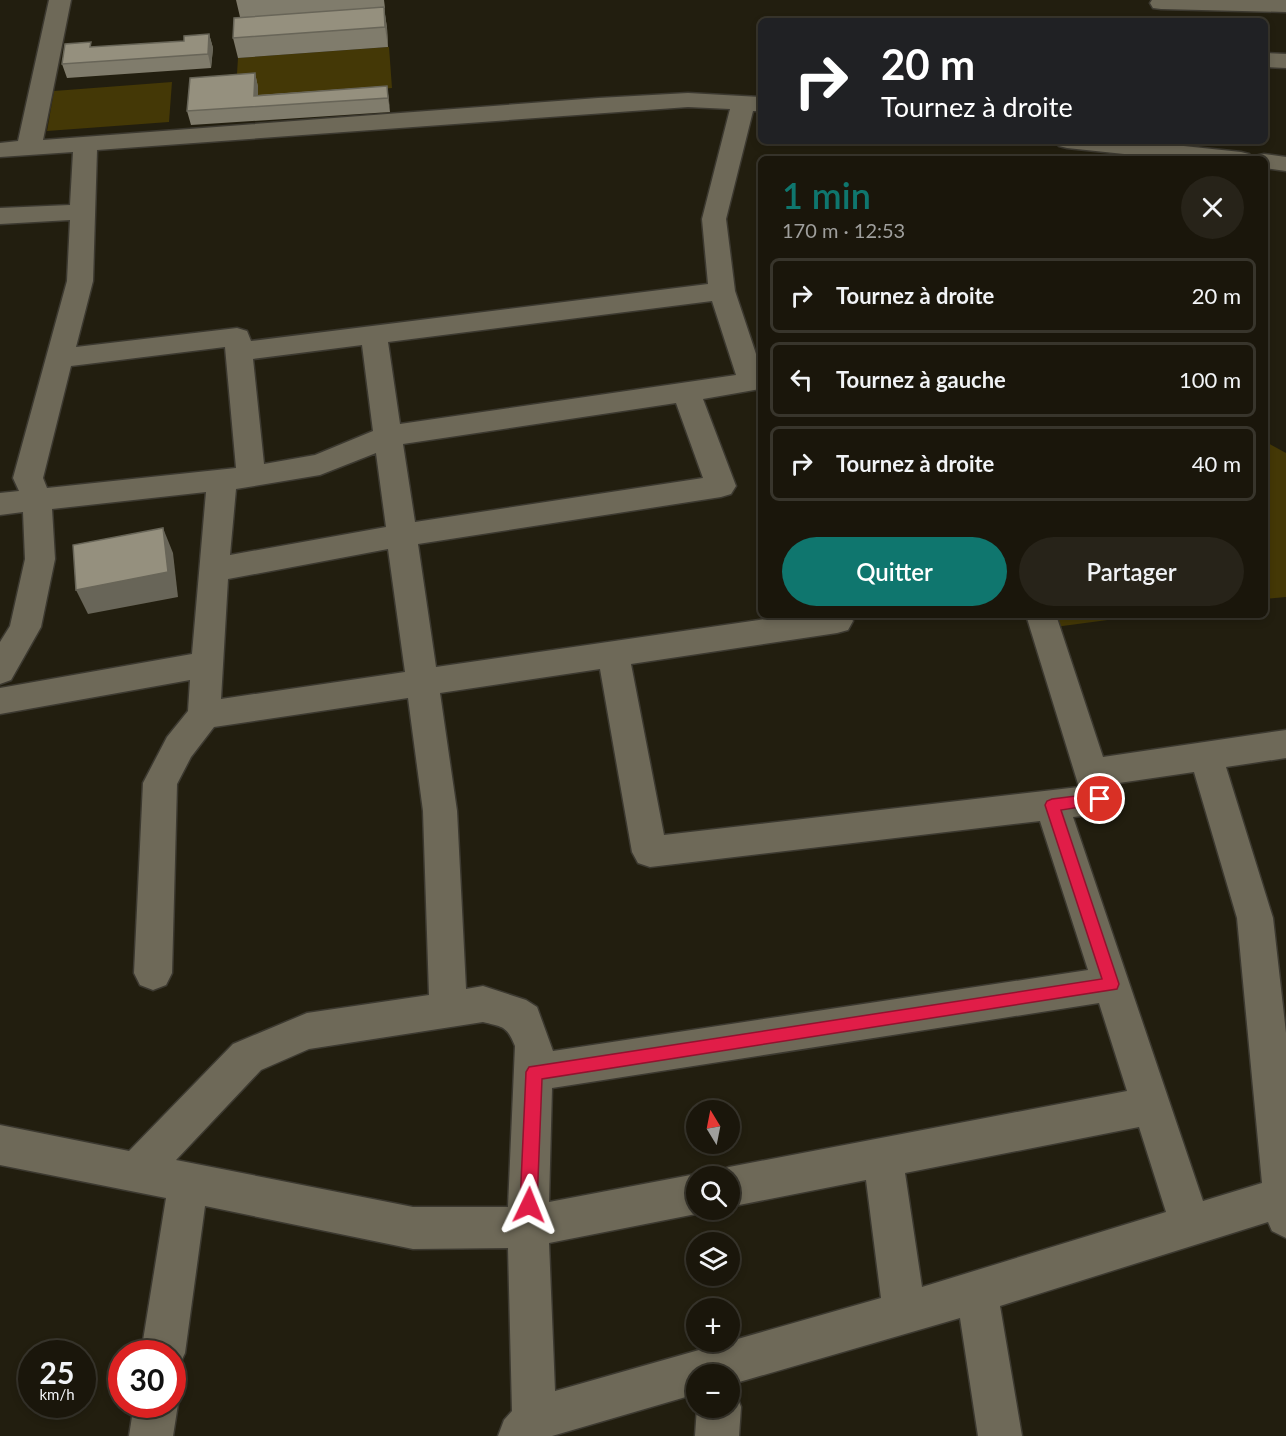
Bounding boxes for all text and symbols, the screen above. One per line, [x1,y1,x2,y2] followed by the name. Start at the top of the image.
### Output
[881,39,975,89] text: 20 m
[782,42,860,120] icon: right
[881,90,1073,123] text: Tournez à droite
[782,173,871,217] text: 1 min
[1181,176,1244,239] button: close
[782,218,905,242] text: 170 m · 12:53
[785,279,818,312] icon: right
[836,282,994,309] text: Tournez à droite
[1192,282,1241,309] text: 20 m
[785,363,818,396] icon: left
[836,366,1006,393] text: Tournez à gauche
[1179,366,1241,393] text: 100 m
[785,447,818,480] icon: right
[836,450,994,477] text: Tournez à droite
[1192,450,1241,477] text: 40 m
[782,537,1007,606] button: Quitter
[1019,537,1244,606] button: Partager
[1074,773,1125,824] pin
[1083,782,1116,815] icon: arrive
[686,1100,740,1154] north arrow
[686,1100,740,1418] map controls
[686,1166,740,1220] button: search
[497,1173,561,1237] position arrow
[686,1232,740,1286] button: layers
[686,1298,740,1352] button: +
[108,1340,186,1418] speed limit sign: 30
[40,1354,74,1390] text: 25
[686,1364,740,1418] button: −
[39,1385,75,1403] text: km/h

